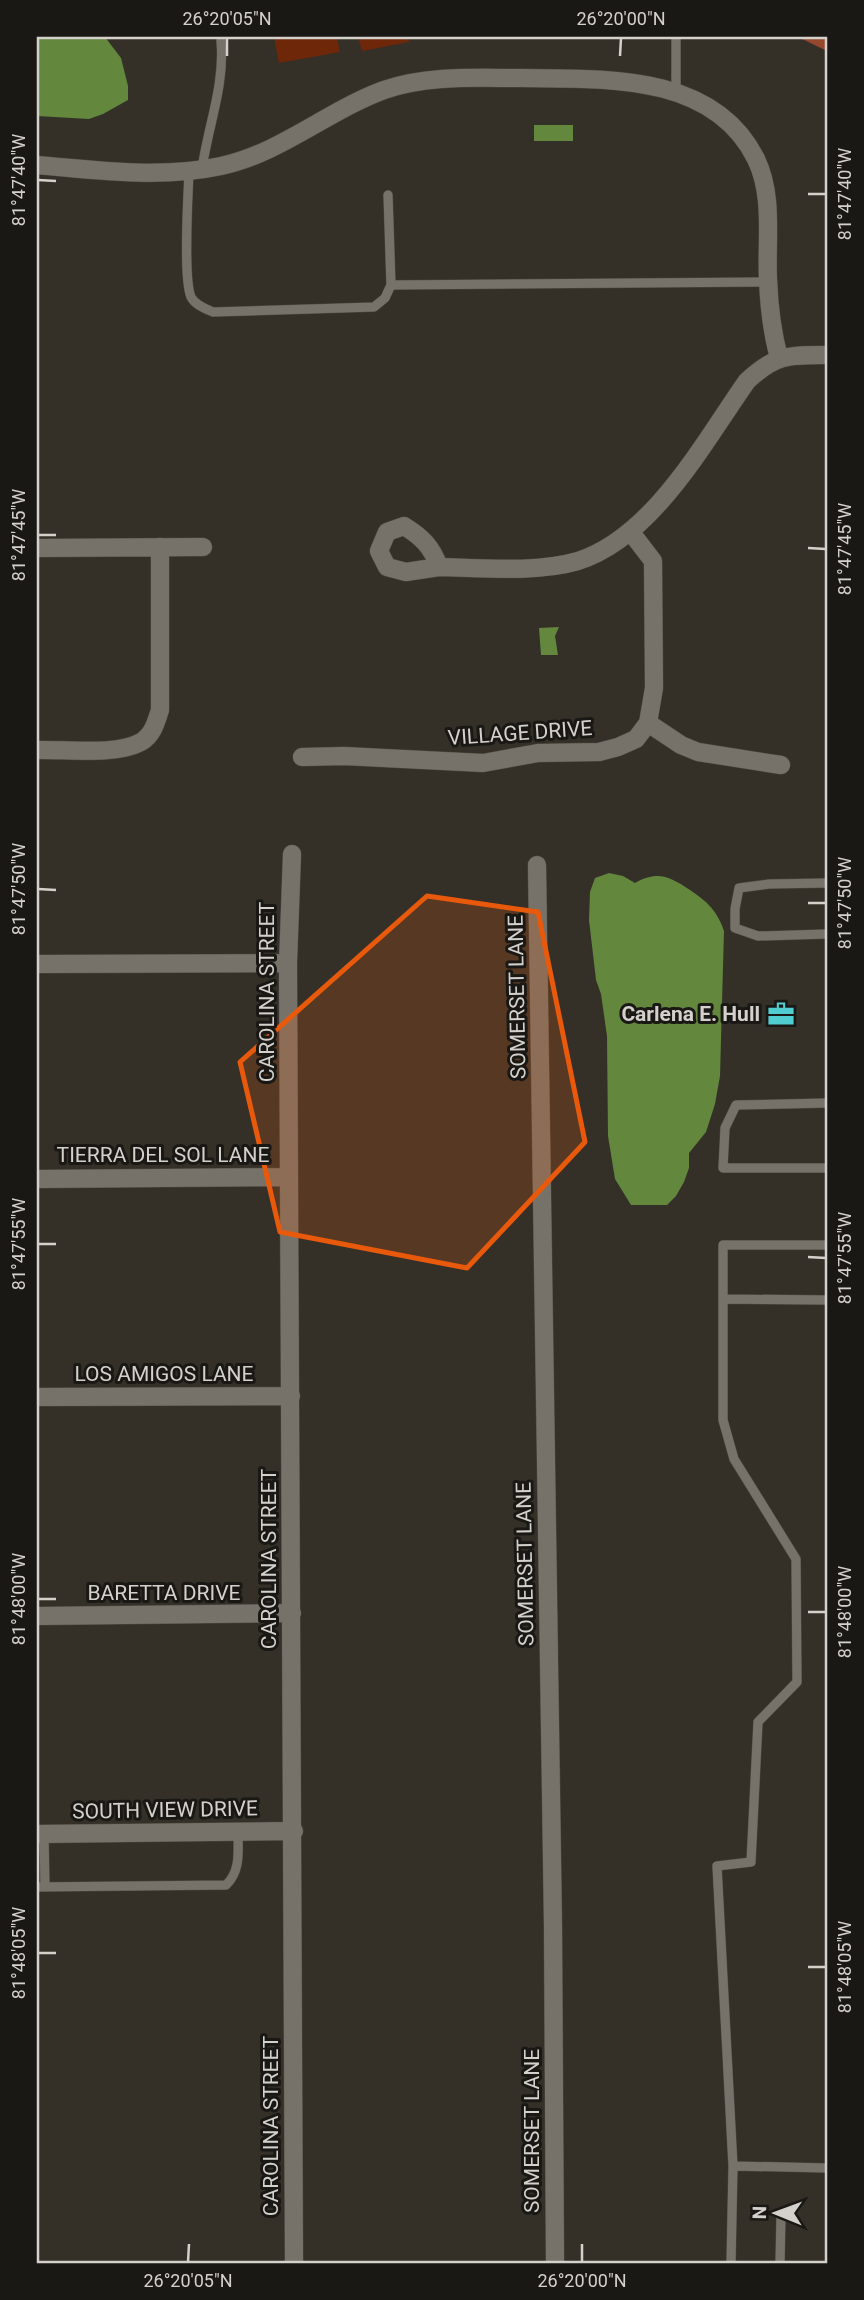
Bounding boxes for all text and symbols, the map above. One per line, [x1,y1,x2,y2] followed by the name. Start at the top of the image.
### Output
[182,8,272,29] text: 26°20'05"N
[576,8,666,29] text: 26°20'00"N
[8,134,29,226] text: 81°47'40"W
[834,148,855,240] text: 81°47'40"W
[8,489,29,581] text: 81°47'45"W
[834,503,855,595] text: 81°47'45"W
[447,716,593,750] street label: VILLAGE DRIVE
[8,843,29,935] text: 81°47'50"W
[834,857,855,949] text: 81°47'50"W
[255,901,279,1082] street label: CAROLINA STREET
[504,915,530,1079] street label: SOMERSET LANE
[766,999,796,1029] office icon: Carlena E. Hull
[621,1002,760,1026] place label: Carlena E. Hull
[57,1143,269,1167] street label: TIERRA DEL SOL LANE
[8,1198,29,1290] text: 81°47'55"W
[834,1212,855,1304] text: 81°47'55"W
[74,1362,254,1386] street label: LOS AMIGOS LANE
[257,1468,281,1649] street label: CAROLINA STREET
[512,1482,538,1646] street label: SOMERSET LANE
[8,1553,29,1645] text: 81°48'00"W
[834,1566,855,1658] text: 81°48'00"W
[88,1581,241,1605] street label: BARETTA DRIVE
[72,1796,258,1824] street label: SOUTH VIEW DRIVE
[8,1907,29,1999] text: 81°48'05"W
[834,1921,855,2013] text: 81°48'05"W
[259,2035,283,2216] street label: CAROLINA STREET
[520,2049,544,2213] street label: SOMERSET LANE
[742,2178,812,2248] north arrow
[748,2206,771,2220] text: N
[143,2270,233,2291] text: 26°20'05"N
[537,2270,627,2291] text: 26°20'00"N

